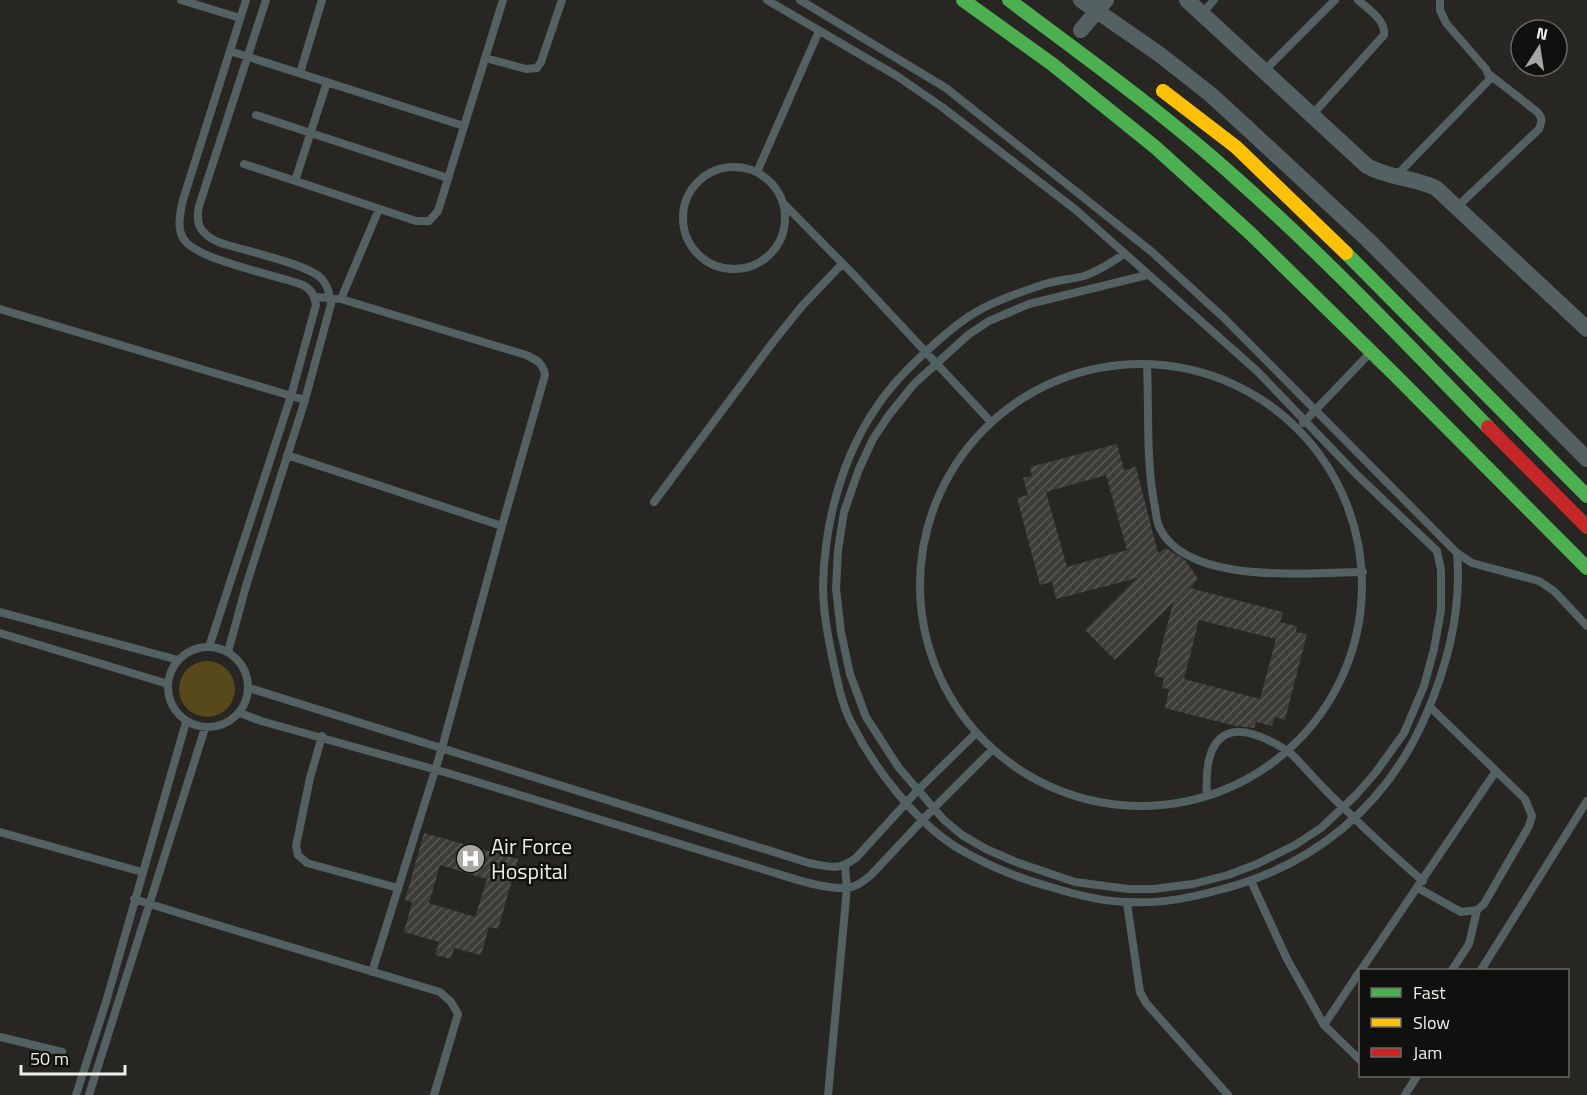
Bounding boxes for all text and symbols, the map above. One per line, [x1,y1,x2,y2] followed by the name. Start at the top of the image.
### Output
[1509,18,1569,78] north arrow
[1534,20,1550,46] text: N
[491,829,572,888] place label: Air Force Hospital
[454,843,486,875] hospital icon: Air Force Hospital
[1359,969,1569,1077] legend
[1413,979,1446,1006] text: Fast
[1413,1009,1450,1036] text: Slow
[21,1038,124,1076] scale bar
[1413,1039,1442,1066] text: Jam
[30,1045,69,1072] text: 50 m

